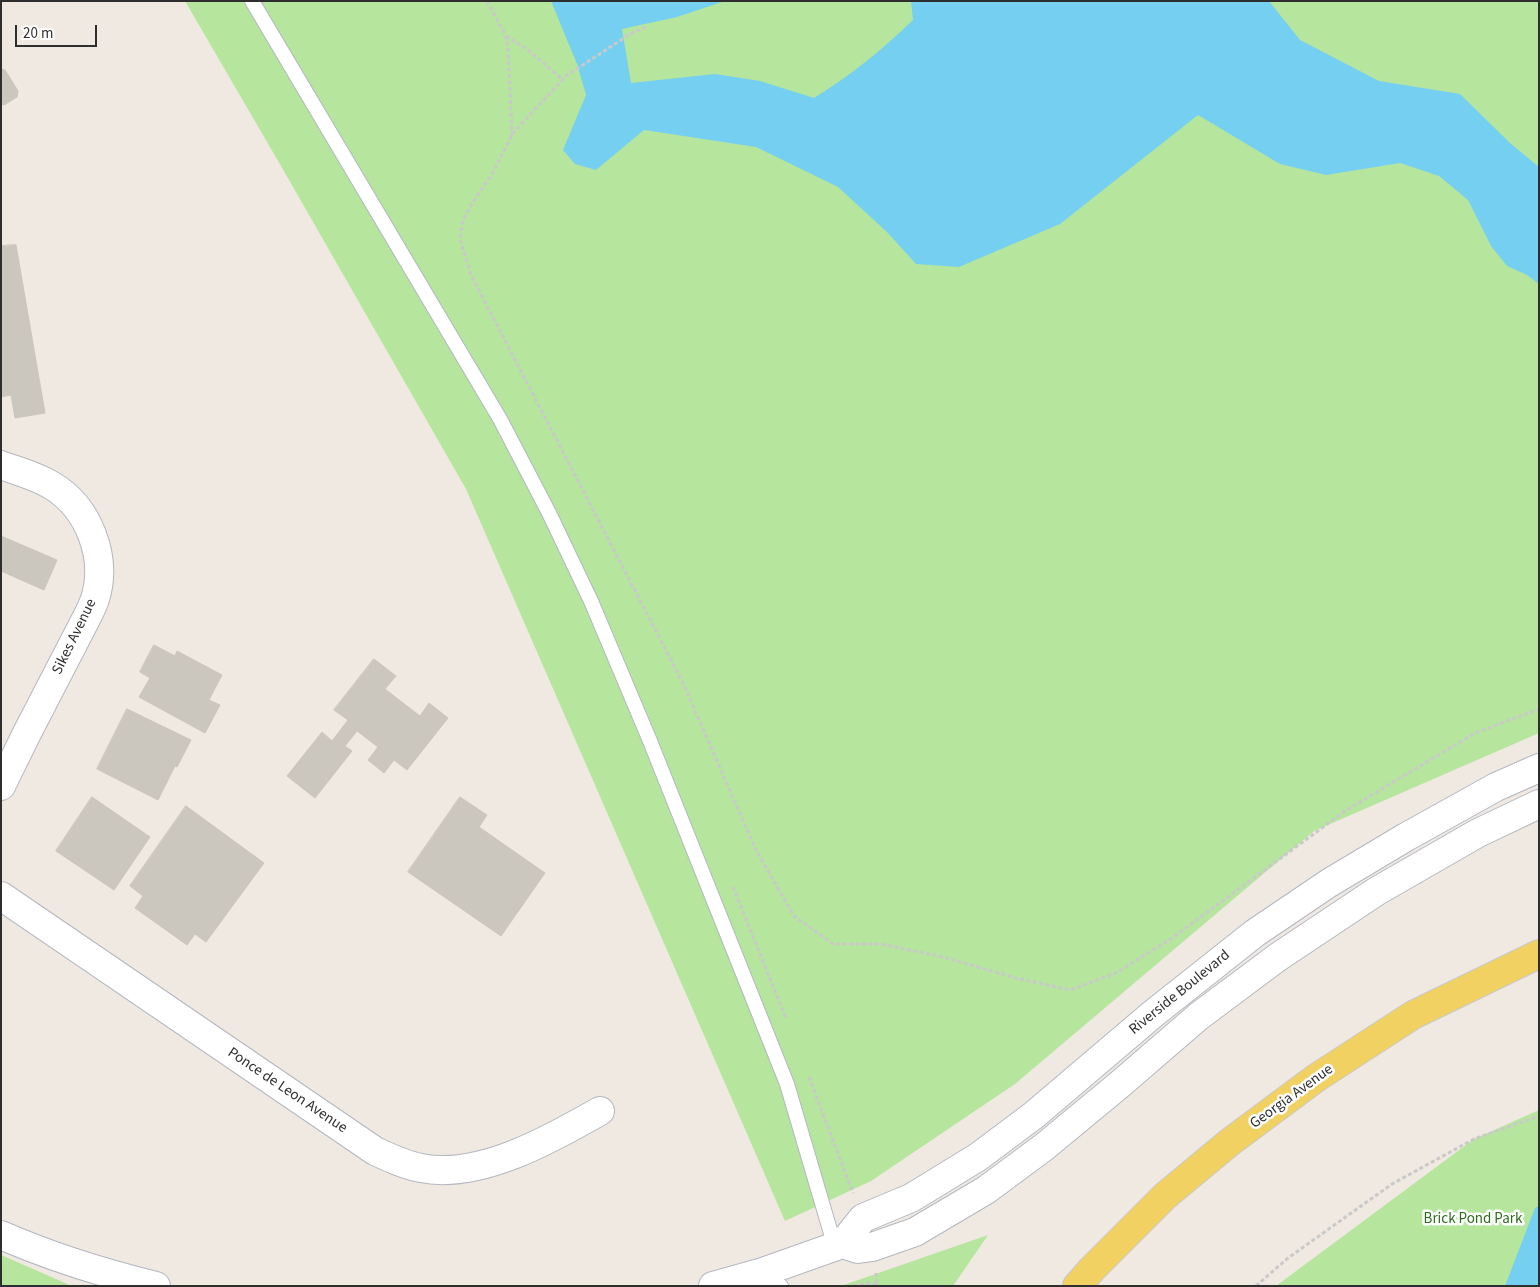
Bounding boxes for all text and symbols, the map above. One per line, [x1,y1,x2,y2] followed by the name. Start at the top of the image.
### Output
[18,15,100,47] scale bar
[23,23,53,44] text: 20 m
[49,596,101,678] street label: Sikes Avenue
[1126,947,1234,1039] street label: Riverside Boulevard
[224,1044,350,1138] street label: Ponce de Leon Avenue
[1247,1061,1337,1133] street label: Georgia Avenue
[1424,1211,1522,1229] park label: Brick Pond Park

